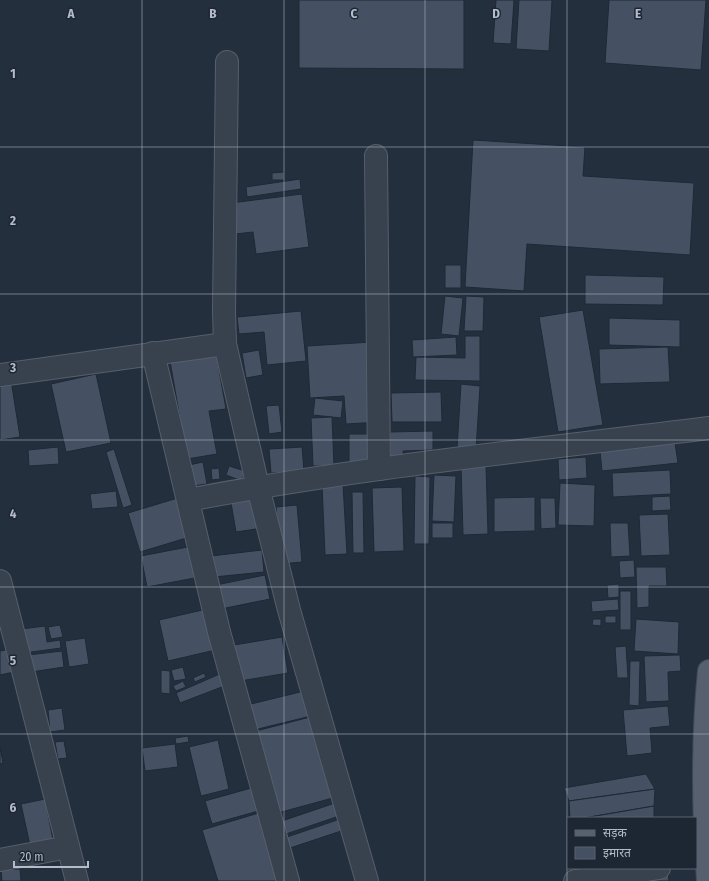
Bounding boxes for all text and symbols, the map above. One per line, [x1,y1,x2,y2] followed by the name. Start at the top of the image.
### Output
[66,6,75,21] text: A
[209,6,217,21] text: B
[351,6,358,21] text: C
[492,6,500,21] text: D
[635,6,641,21] text: E
[10,66,16,81] text: 1
[9,213,16,228] text: 2
[9,360,16,375] text: 3
[10,506,17,521] text: 4
[10,653,16,668] text: 5
[10,800,17,815] text: 6
[567,817,697,869] legend
[603,826,628,840] text: सड़क
[14,843,88,869] scale bar
[603,846,632,860] text: इमारत
[20,850,44,864] text: 20 m

